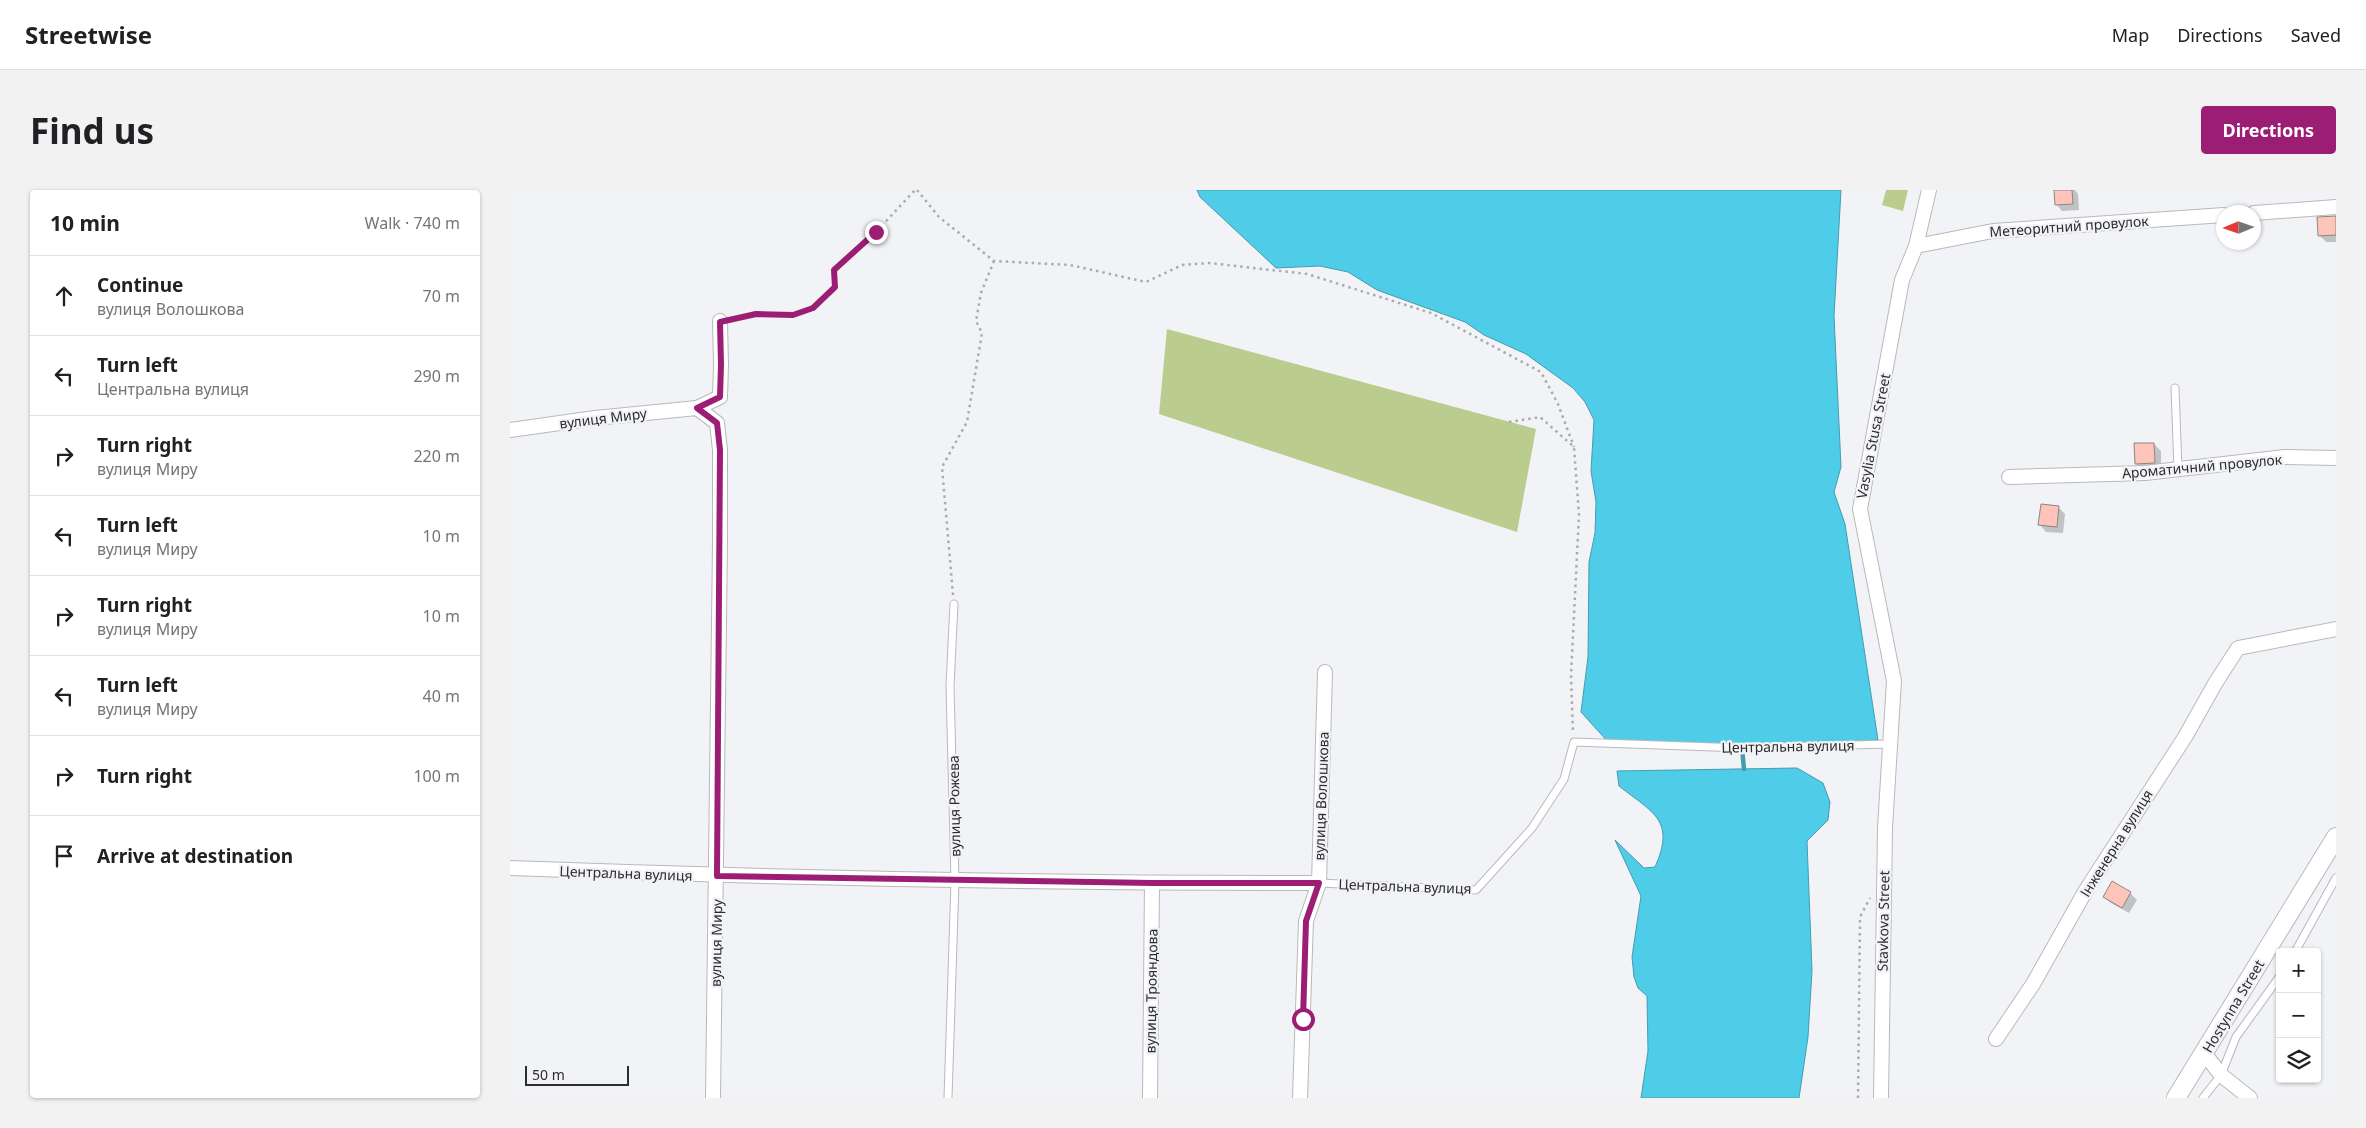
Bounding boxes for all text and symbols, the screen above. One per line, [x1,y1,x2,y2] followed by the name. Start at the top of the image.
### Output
[25,18,152,51] text: Streetwise
[2112,23,2149,47] text: Map
[2177,23,2263,47] text: Directions
[2291,23,2341,47] text: Saved
[2201,106,2336,154] button: Directions
[30,107,154,154] text: Find us
[2216,205,2261,250] north arrow
[50,209,120,237] text: 10 min
[1989,211,2150,241] street label: Метеоритний провулок
[365,212,460,234] text: Walk · 740 m
[865,221,888,244] route end
[97,272,183,298] text: Continue
[50,282,78,310] icon: ahead
[423,285,460,307] text: 70 m
[97,298,244,320] text: вулиця Волошкова
[97,352,178,378] text: Turn left
[50,362,78,390] icon: left
[413,365,460,387] text: 290 m
[1852,372,1894,500] street label: Vasylia Stusa Street
[97,378,249,400] text: Центральна вулиця
[558,403,649,433] street label: вулиця Миру
[97,432,192,458] text: Turn right
[50,442,78,470] icon: right
[413,445,460,467] text: 220 m
[2121,449,2283,482] street label: Ароматичний провулок
[97,458,198,480] text: вулиця Миру
[97,512,178,538] text: Turn left
[50,522,78,550] icon: left
[423,525,460,547] text: 10 m
[97,538,198,560] text: вулиця Миру
[97,592,192,618] text: Turn right
[50,602,78,630] icon: right
[423,605,460,627] text: 10 m
[97,618,198,640] text: вулиця Миру
[97,672,178,698] text: Turn left
[50,682,78,710] icon: left
[423,685,460,707] text: 40 m
[97,698,198,720] text: вулиця Миру
[1309,731,1333,861] street label: вулиця Волошкова
[1721,735,1855,757] street label: Центральна вулиця
[944,755,964,857] street label: вулиця Рожева
[50,762,78,790] icon: right
[97,763,192,789] text: Turn right
[413,765,460,787] text: 100 m
[2075,786,2157,900] street label: Інженерна вулиця
[50,842,78,870] icon: arrive
[97,843,293,869] text: Arrive at destination
[559,861,693,885] street label: Центральна вулиця
[1873,870,1893,972] street label: Stavkova Street
[1338,874,1472,898] street label: Центральна вулиця
[706,898,726,987] street label: вулиця Миру
[1140,929,1162,1053] street label: вулиця Трояндова
[2276,948,2321,1083] map controls
[2276,948,2321,993] button: +
[2198,956,2268,1056] street label: Hostynna Street
[2276,993,2321,1038] button: −
[1292,1008,1315,1031] route start
[2276,1038,2321,1083] button: layers
[525,1063,629,1086] scale bar
[532,1065,565,1084] text: 50 m

